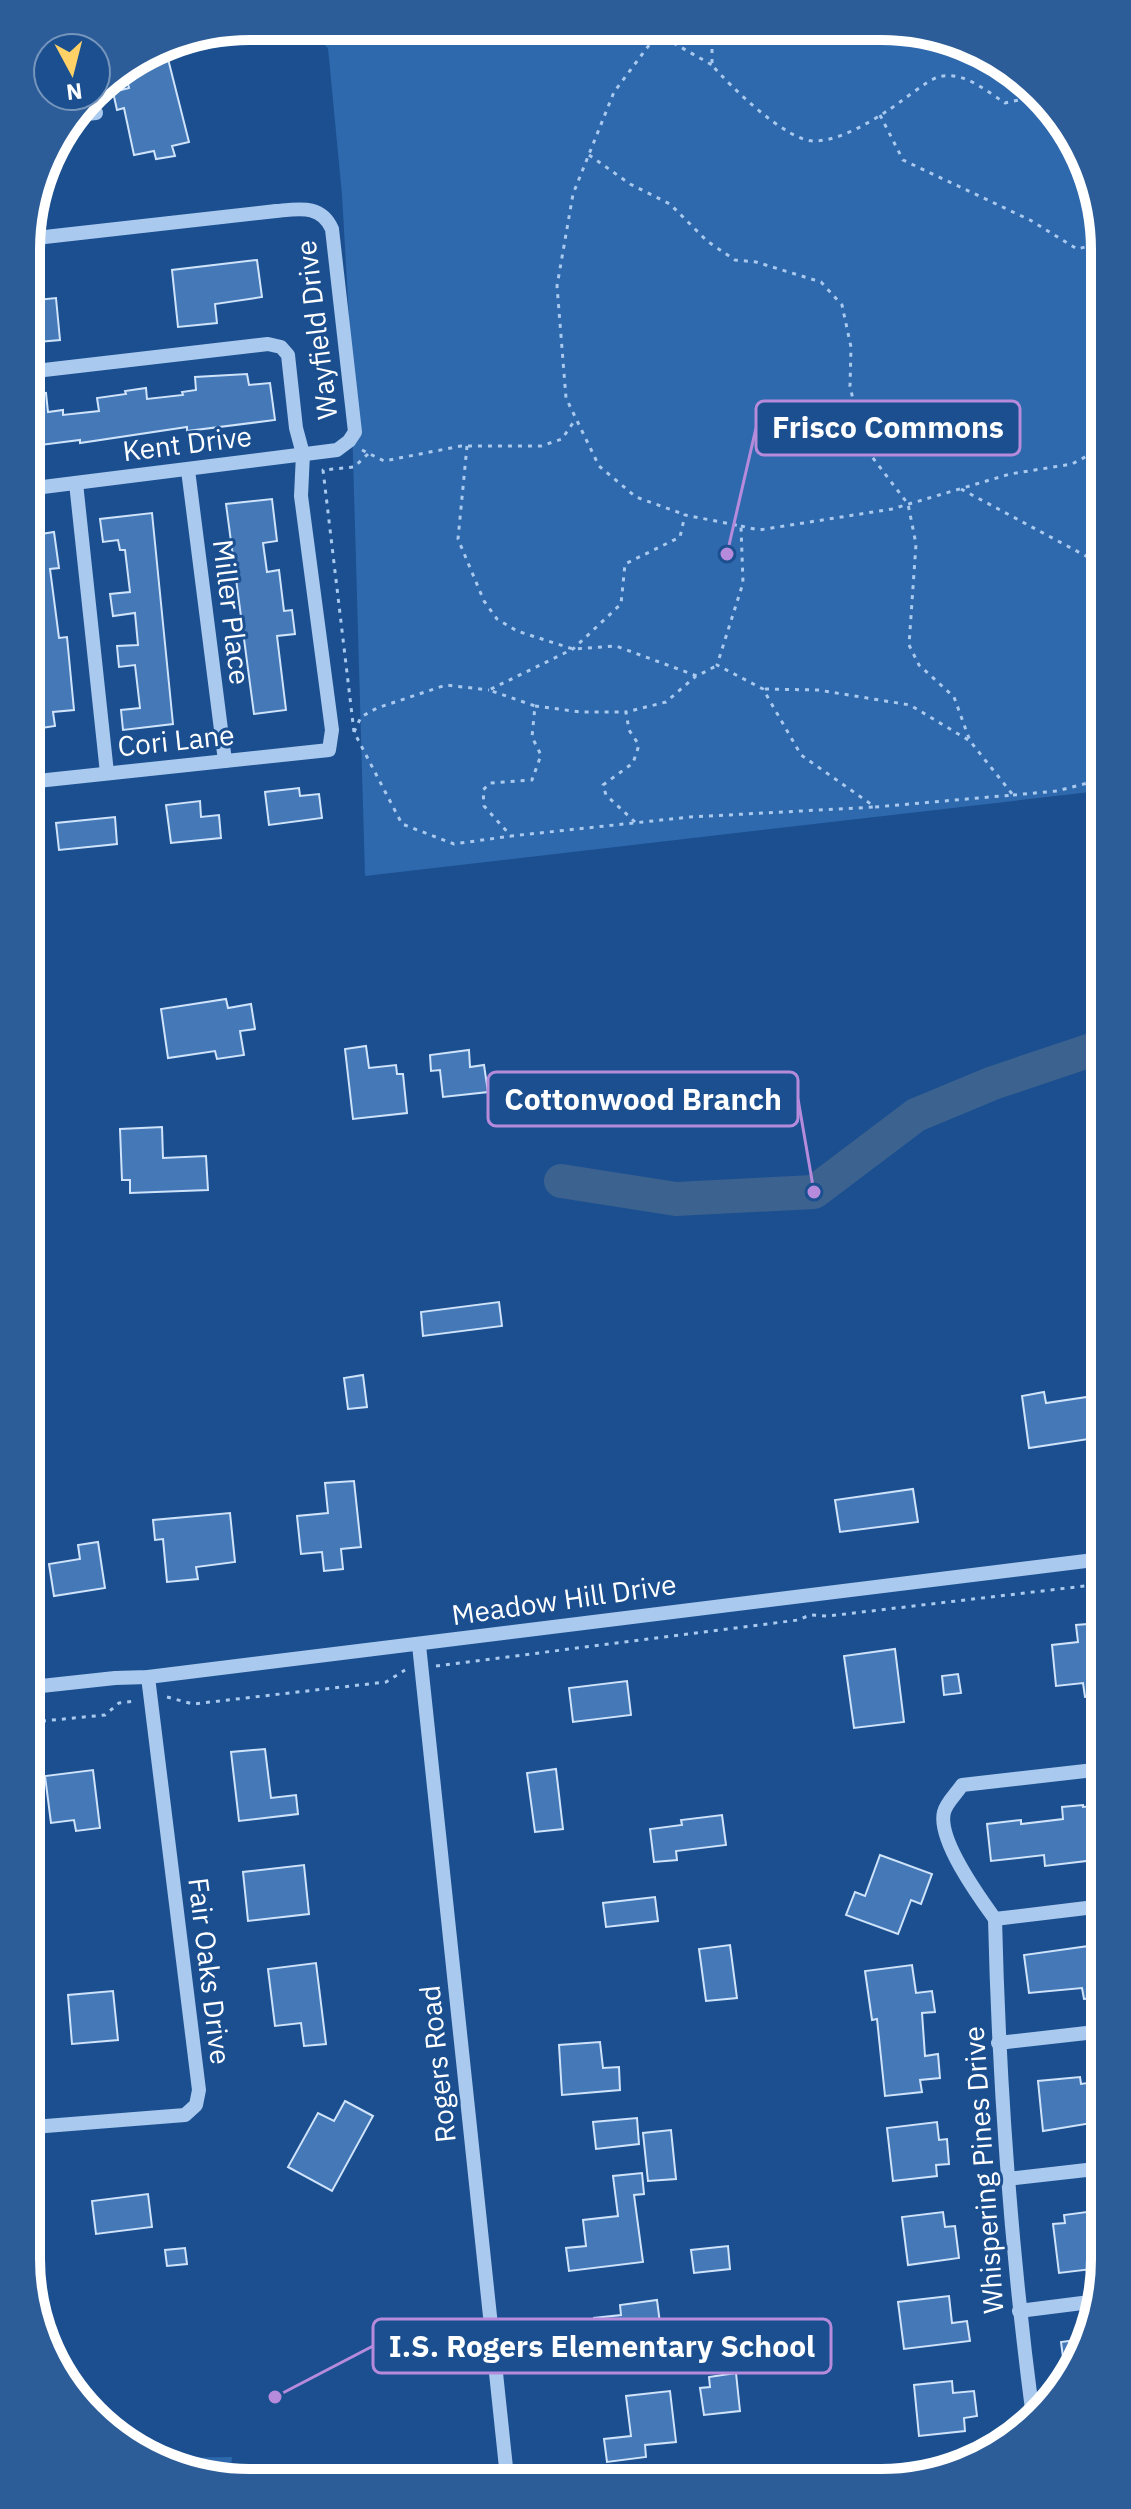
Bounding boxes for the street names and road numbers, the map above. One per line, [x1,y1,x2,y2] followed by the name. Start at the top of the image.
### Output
[287,238,345,422] street label: Wayfield Drive
[120,417,254,469] street label: Kent Drive
[205,537,259,687] street label: Miller Place
[116,715,236,765] street label: Cori Lane
[449,1565,679,1633] street label: Meadow Hill Drive
[180,1876,240,2066] street label: Fair Oaks Drive
[410,1983,464,2145] street label: Rogers Road
[954,2025,1012,2315] street label: Whispering Pines Drive

